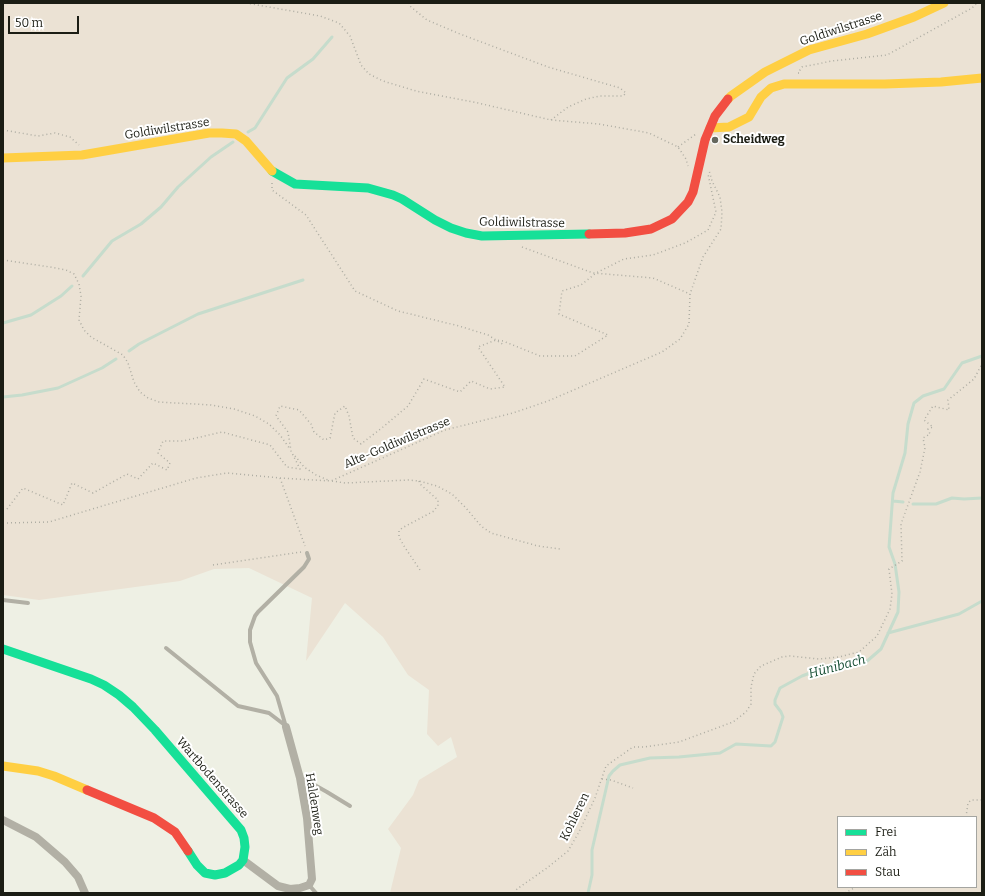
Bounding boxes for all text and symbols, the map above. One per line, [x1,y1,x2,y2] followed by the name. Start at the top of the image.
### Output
[10,8,81,34] scale bar
[798,9,884,49] street label: Goldiwilstrasse
[15,16,43,30] text: 50 m
[124,115,210,143] street label: Goldiwilstrasse
[723,133,785,147] place label: Scheidweg
[710,135,720,145] marker: Scheidweg
[479,215,565,231] street label: Goldiwilstrasse
[342,414,452,472] street label: Alte-Goldiwilstrasse
[807,652,867,682] water label: Hünibach
[173,735,251,821] street label: Wartbodenstrasse
[302,772,326,836] street label: Haldenweg
[557,791,593,843] street label: Kohleren
[837,816,977,888] legend
[875,825,897,839] text: Frei
[875,845,896,859] text: Zäh
[875,865,900,879] text: Stau

